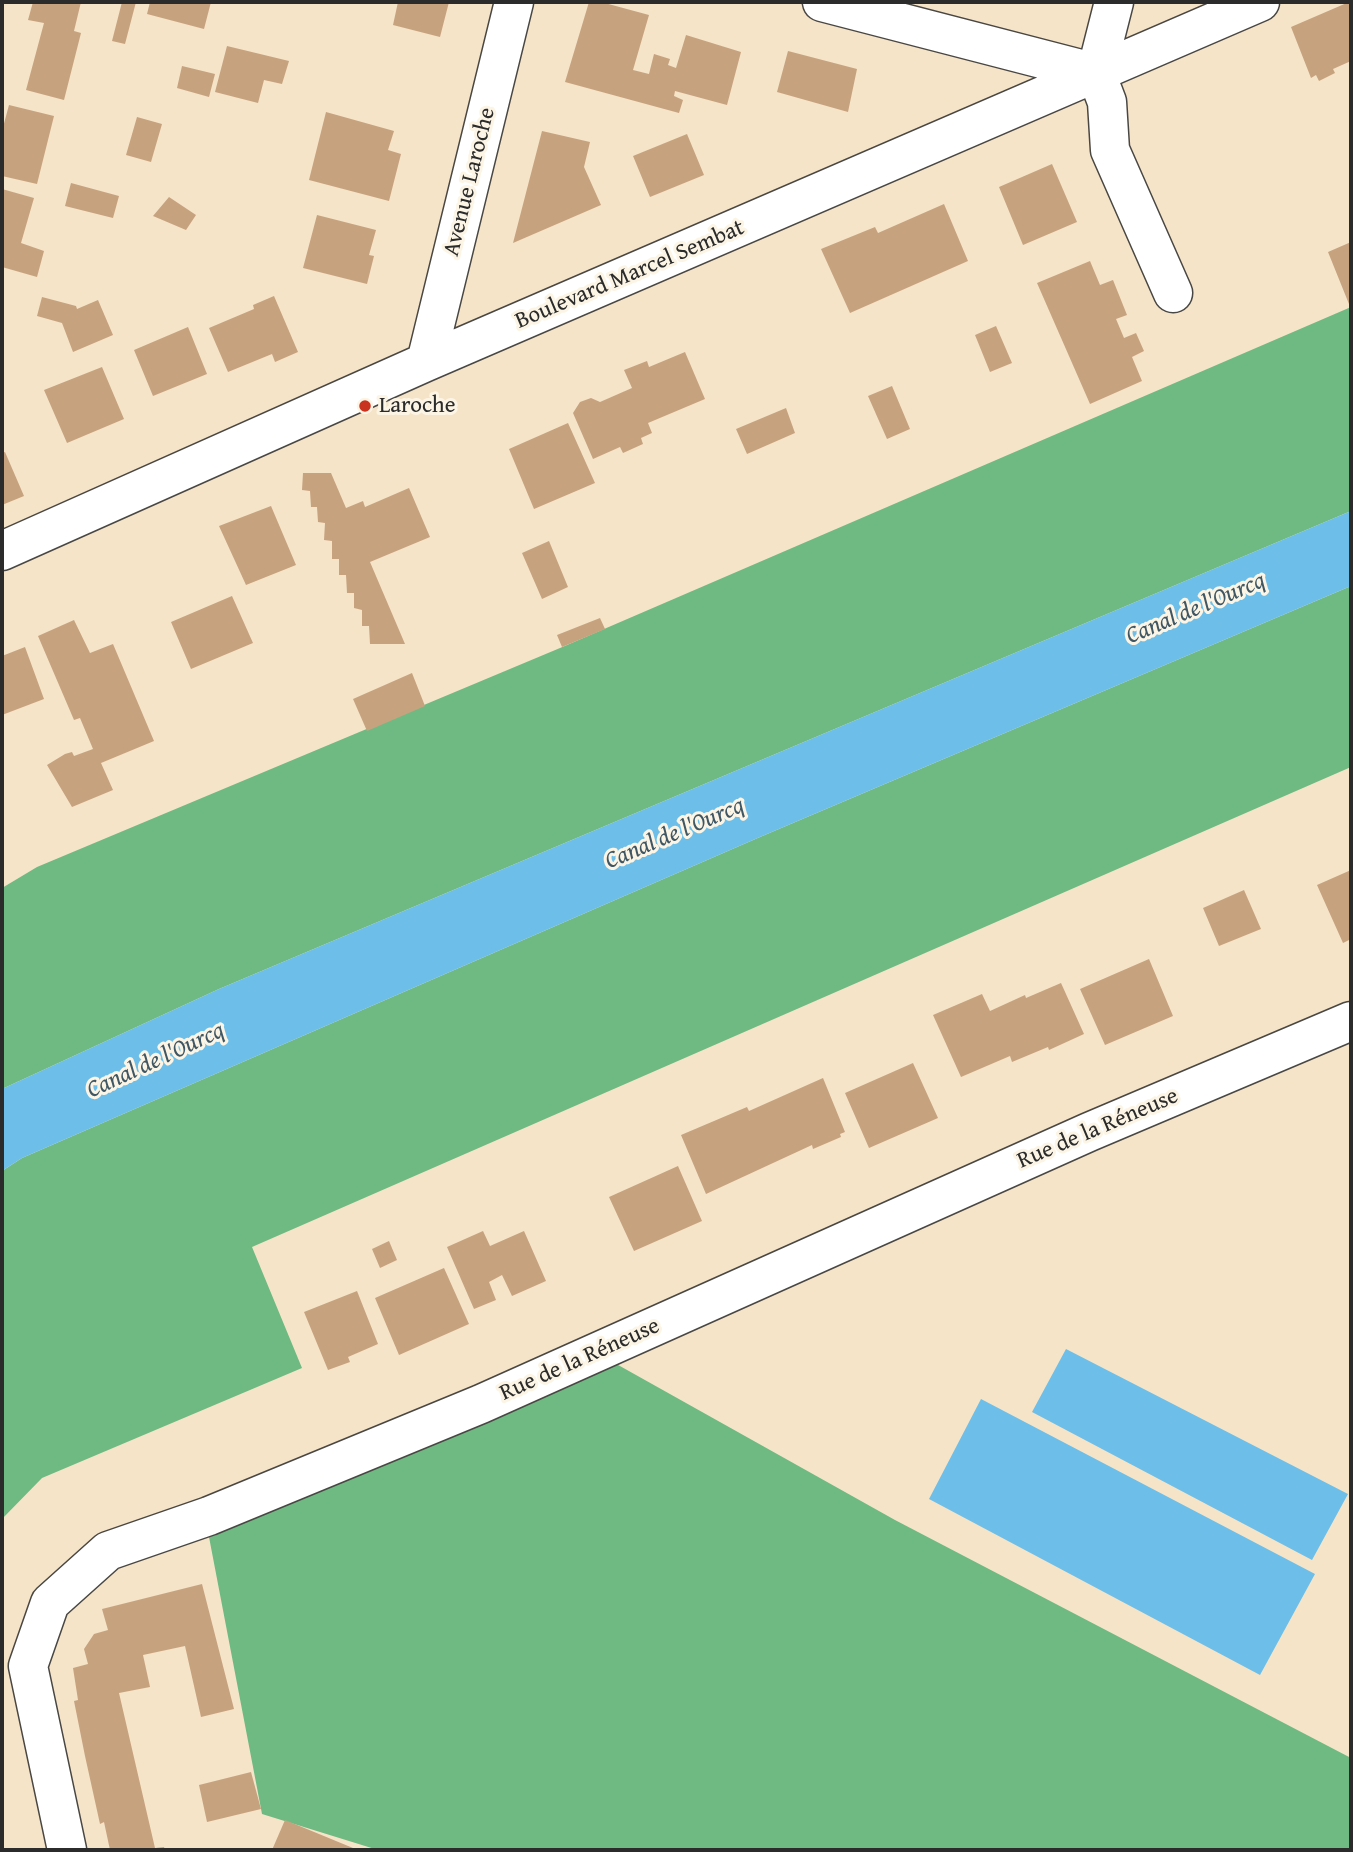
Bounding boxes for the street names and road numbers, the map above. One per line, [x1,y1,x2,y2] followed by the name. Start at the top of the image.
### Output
[438,105,502,259] street label: Avenue Laroche
[511,214,749,336] street label: Boulevard Marcel Sembat
[1013,1083,1183,1175] street label: Rue de la Réneuse
[496,1312,664,1408] street label: Rue de la Réneuse

